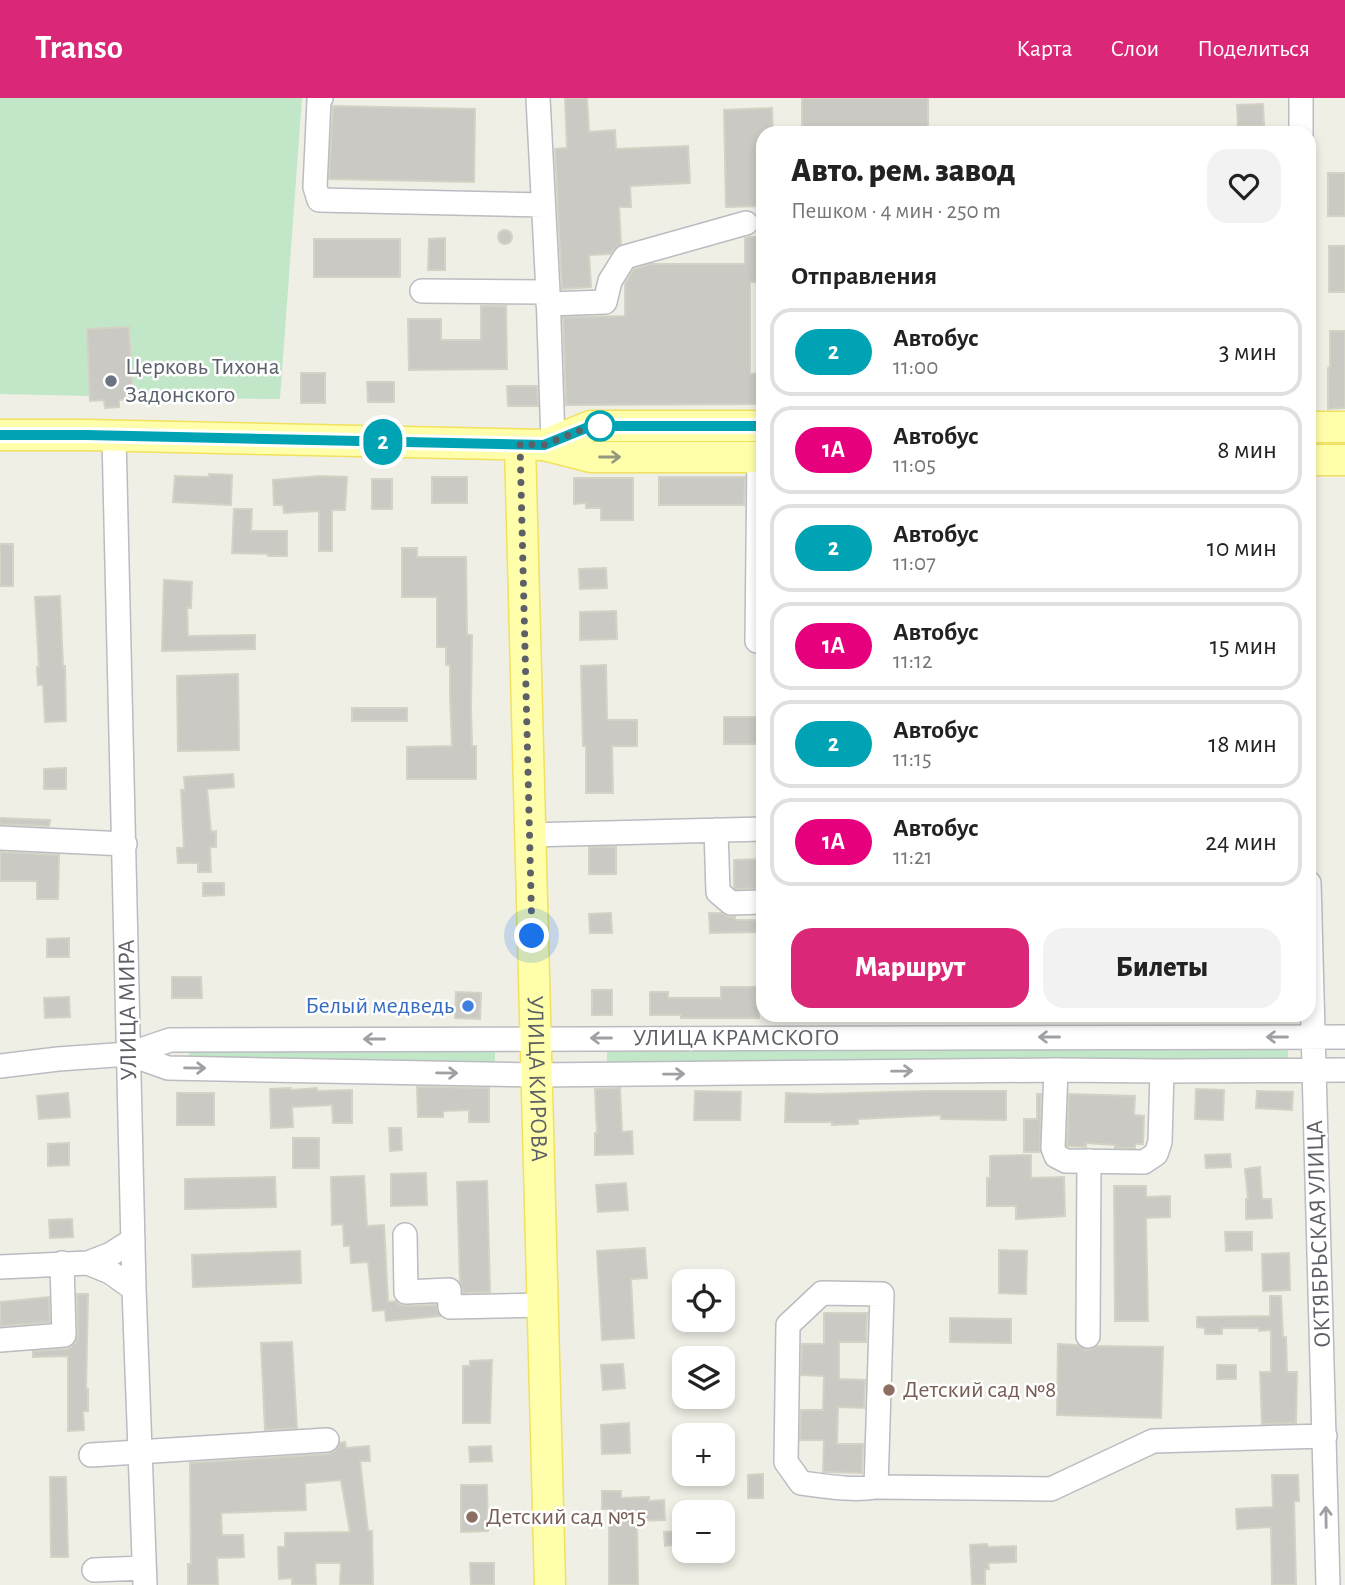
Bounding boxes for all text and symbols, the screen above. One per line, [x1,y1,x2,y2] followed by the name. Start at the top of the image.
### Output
[35,32,123,65] text: Transo
[1016,37,1072,61] text: Карта
[1110,37,1159,61] text: Слои
[1197,37,1310,61] text: Поделиться
[1207,149,1281,223] button: heart
[791,155,1015,188] text: Авто. рем. завод
[791,200,1001,223] text: Пешком · 4 мин · 250 m
[791,263,937,289] text: Отправления
[893,325,979,351] text: Автобус
[1219,339,1277,365] text: 3 мин
[828,340,839,364] text: 2
[125,355,280,407] place label: Церковь Тихона Задонского
[893,356,938,379] text: 11:00
[103,373,119,389] marker: Церковь Тихона Задонского
[585,411,615,441] unlabelled marker
[360,419,406,465] line badge: 2
[893,423,979,449] text: Автобус
[377,430,389,454] text: 2
[1217,437,1277,463] text: 8 мин
[822,438,845,462] text: 1А
[599,450,622,464] one-way arrow
[893,454,936,477] text: 11:05
[893,521,979,547] text: Автобус
[1207,535,1277,561] text: 10 мин
[828,536,839,560] text: 2
[893,552,936,575] text: 11:07
[893,619,979,645] text: Автобус
[1210,633,1277,659] text: 15 мин
[822,634,845,658] text: 1А
[893,650,932,673] text: 11:12
[893,717,979,743] text: Автобус
[1208,731,1277,757] text: 18 мин
[828,732,839,756] text: 2
[893,748,932,771] text: 11:15
[893,815,979,841] text: Автобус
[1205,829,1277,855] text: 24 мин
[822,830,845,854] text: 1А
[893,846,932,869] text: 11:21
[514,918,549,953] your location
[791,928,1029,1008] button: Маршрут
[1043,928,1281,1008] button: Билеты
[115,939,141,1081] street label: УЛИЦА МИРА
[305,994,454,1018] place label: Белый медведь
[522,995,551,1162] street label: УЛИЦА КИРОВА
[460,998,476,1014] marker: Белый медведь
[633,1026,839,1050] street label: УЛИЦА КРАМСКОГО
[1038,1030,1061,1044] one-way arrow
[1266,1030,1289,1044] one-way arrow
[590,1031,613,1045] one-way arrow
[363,1032,386,1046] one-way arrow
[183,1062,206,1075] one-way arrow
[890,1064,913,1078] one-way arrow
[435,1067,458,1080] one-way arrow
[662,1067,685,1081] one-way arrow
[1303,1120,1335,1348] street label: ОКТЯБРЬСКАЯ УЛИЦА
[672,1269,735,1563] map controls
[672,1269,735,1332] button: locate
[672,1346,735,1409] button: layers
[903,1378,1056,1402] place label: Детский сад №8
[881,1382,897,1398] marker: Детский сад №8
[672,1423,735,1486] button: +
[672,1500,735,1563] button: −
[486,1505,646,1529] place label: Детский сад №15
[1320,1506,1333,1529] one-way arrow
[464,1509,480,1525] marker: Детский сад №15

